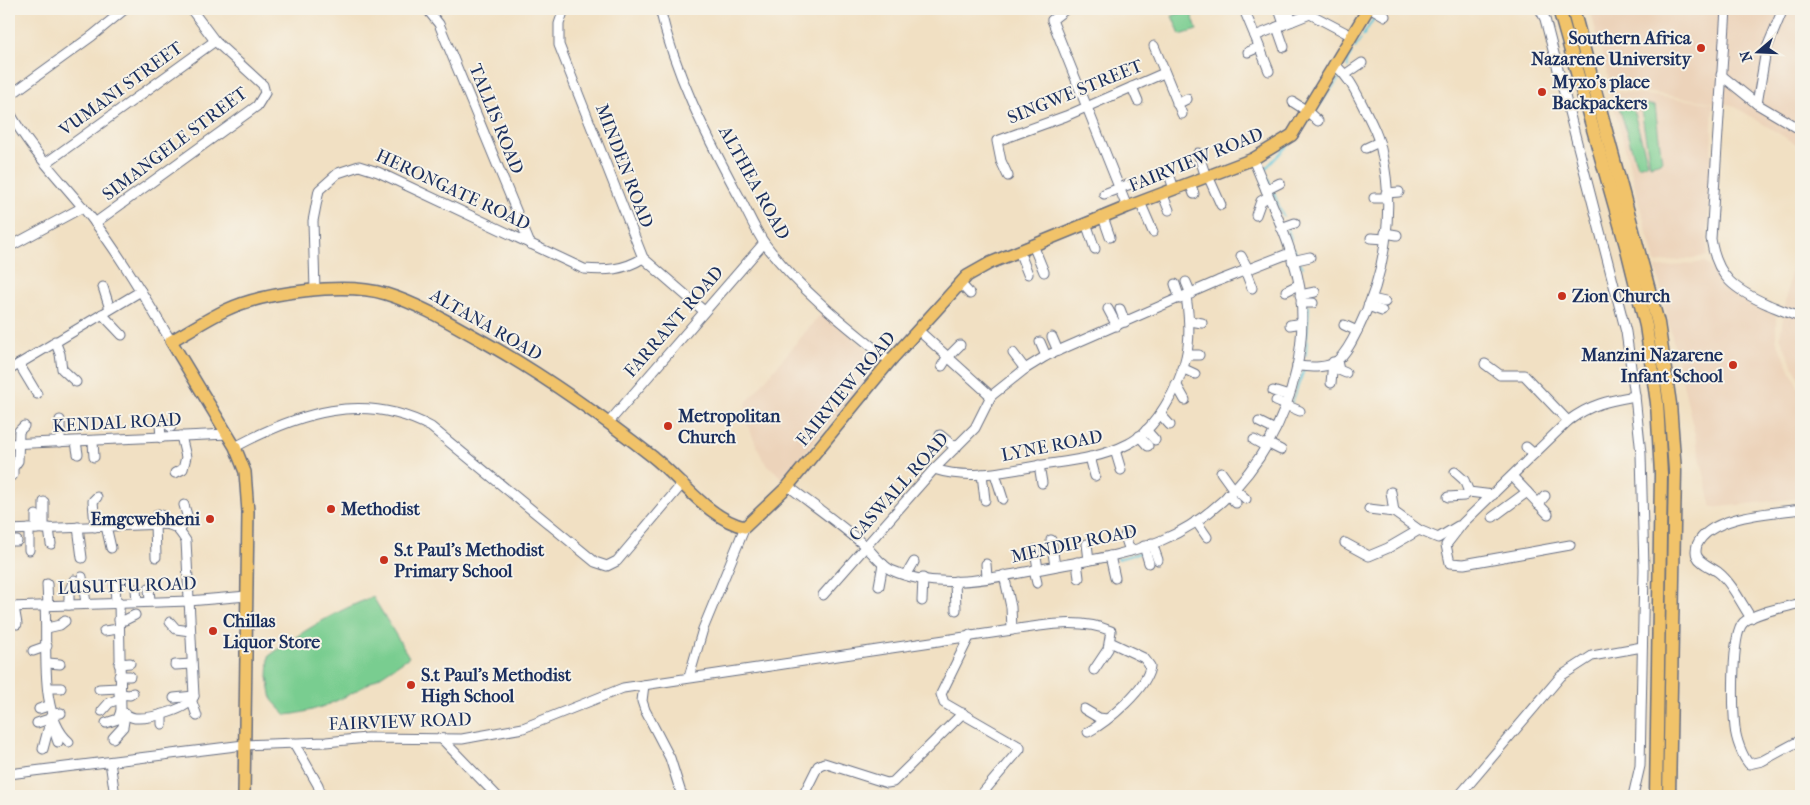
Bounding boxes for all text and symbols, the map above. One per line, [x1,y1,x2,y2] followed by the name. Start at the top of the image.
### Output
[1531,28,1692,70] place label: Southern Africa Nazarene University
[1732,28,1782,78] north arrow
[55,37,187,141] street label: VUMANI STREET
[1695,42,1707,54] marker: Southern Africa Nazarene University
[1736,48,1756,64] text: N
[1004,55,1146,129] street label: SINGWE STREET
[464,61,528,177] street label: TALLIS ROAD
[1551,72,1650,114] place label: Myxo's place Backpackers
[98,82,252,205] street label: SIMANGELE STREET
[1536,86,1548,98] marker: Myxo's place Backpackers
[591,101,657,231] street label: MINDEN ROAD
[714,122,794,243] street label: ALTHEA ROAD
[1126,123,1266,197] street label: FAIRVIEW ROAD
[372,145,534,235] street label: HERONGATE ROAD
[620,262,728,382] street label: FARRANT ROAD
[425,284,546,366] street label: ALTANA ROAD
[1572,286,1671,307] place label: Zion Church
[1556,290,1568,302] marker: Zion Church
[792,327,900,451] street label: FAIRVIEW ROAD
[1580,345,1724,387] place label: Manzini Nazarene Infant School
[1727,359,1739,371] marker: Manzini Nazarene Infant School
[677,406,781,448] place label: Metropolitan Church
[52,409,182,437] street label: KENDAL ROAD
[662,420,674,432] marker: Metropolitan Church
[1000,426,1104,466] street label: LYNE ROAD
[845,428,953,546] street label: CASWALL ROAD
[340,499,421,520] place label: Methodist
[325,503,337,515] marker: Methodist
[91,509,201,530] place label: Emgcwebheni
[204,513,216,525] marker: Emgcwebheni
[1009,520,1139,568] street label: MENDIP ROAD
[394,540,545,582] place label: S.t Paul's Methodist Primary School
[378,554,390,566] marker: S.t Paul's Methodist Primary School
[57,573,197,599] street label: LUSUTFU ROAD
[223,611,320,653] place label: Chillas Liquor Store
[207,625,219,637] marker: Chillas Liquor Store
[421,665,572,707] place label: S.t Paul's Methodist High School
[405,679,417,691] marker: S.t Paul's Methodist High School
[328,709,472,735] street label: FAIRVIEW ROAD

